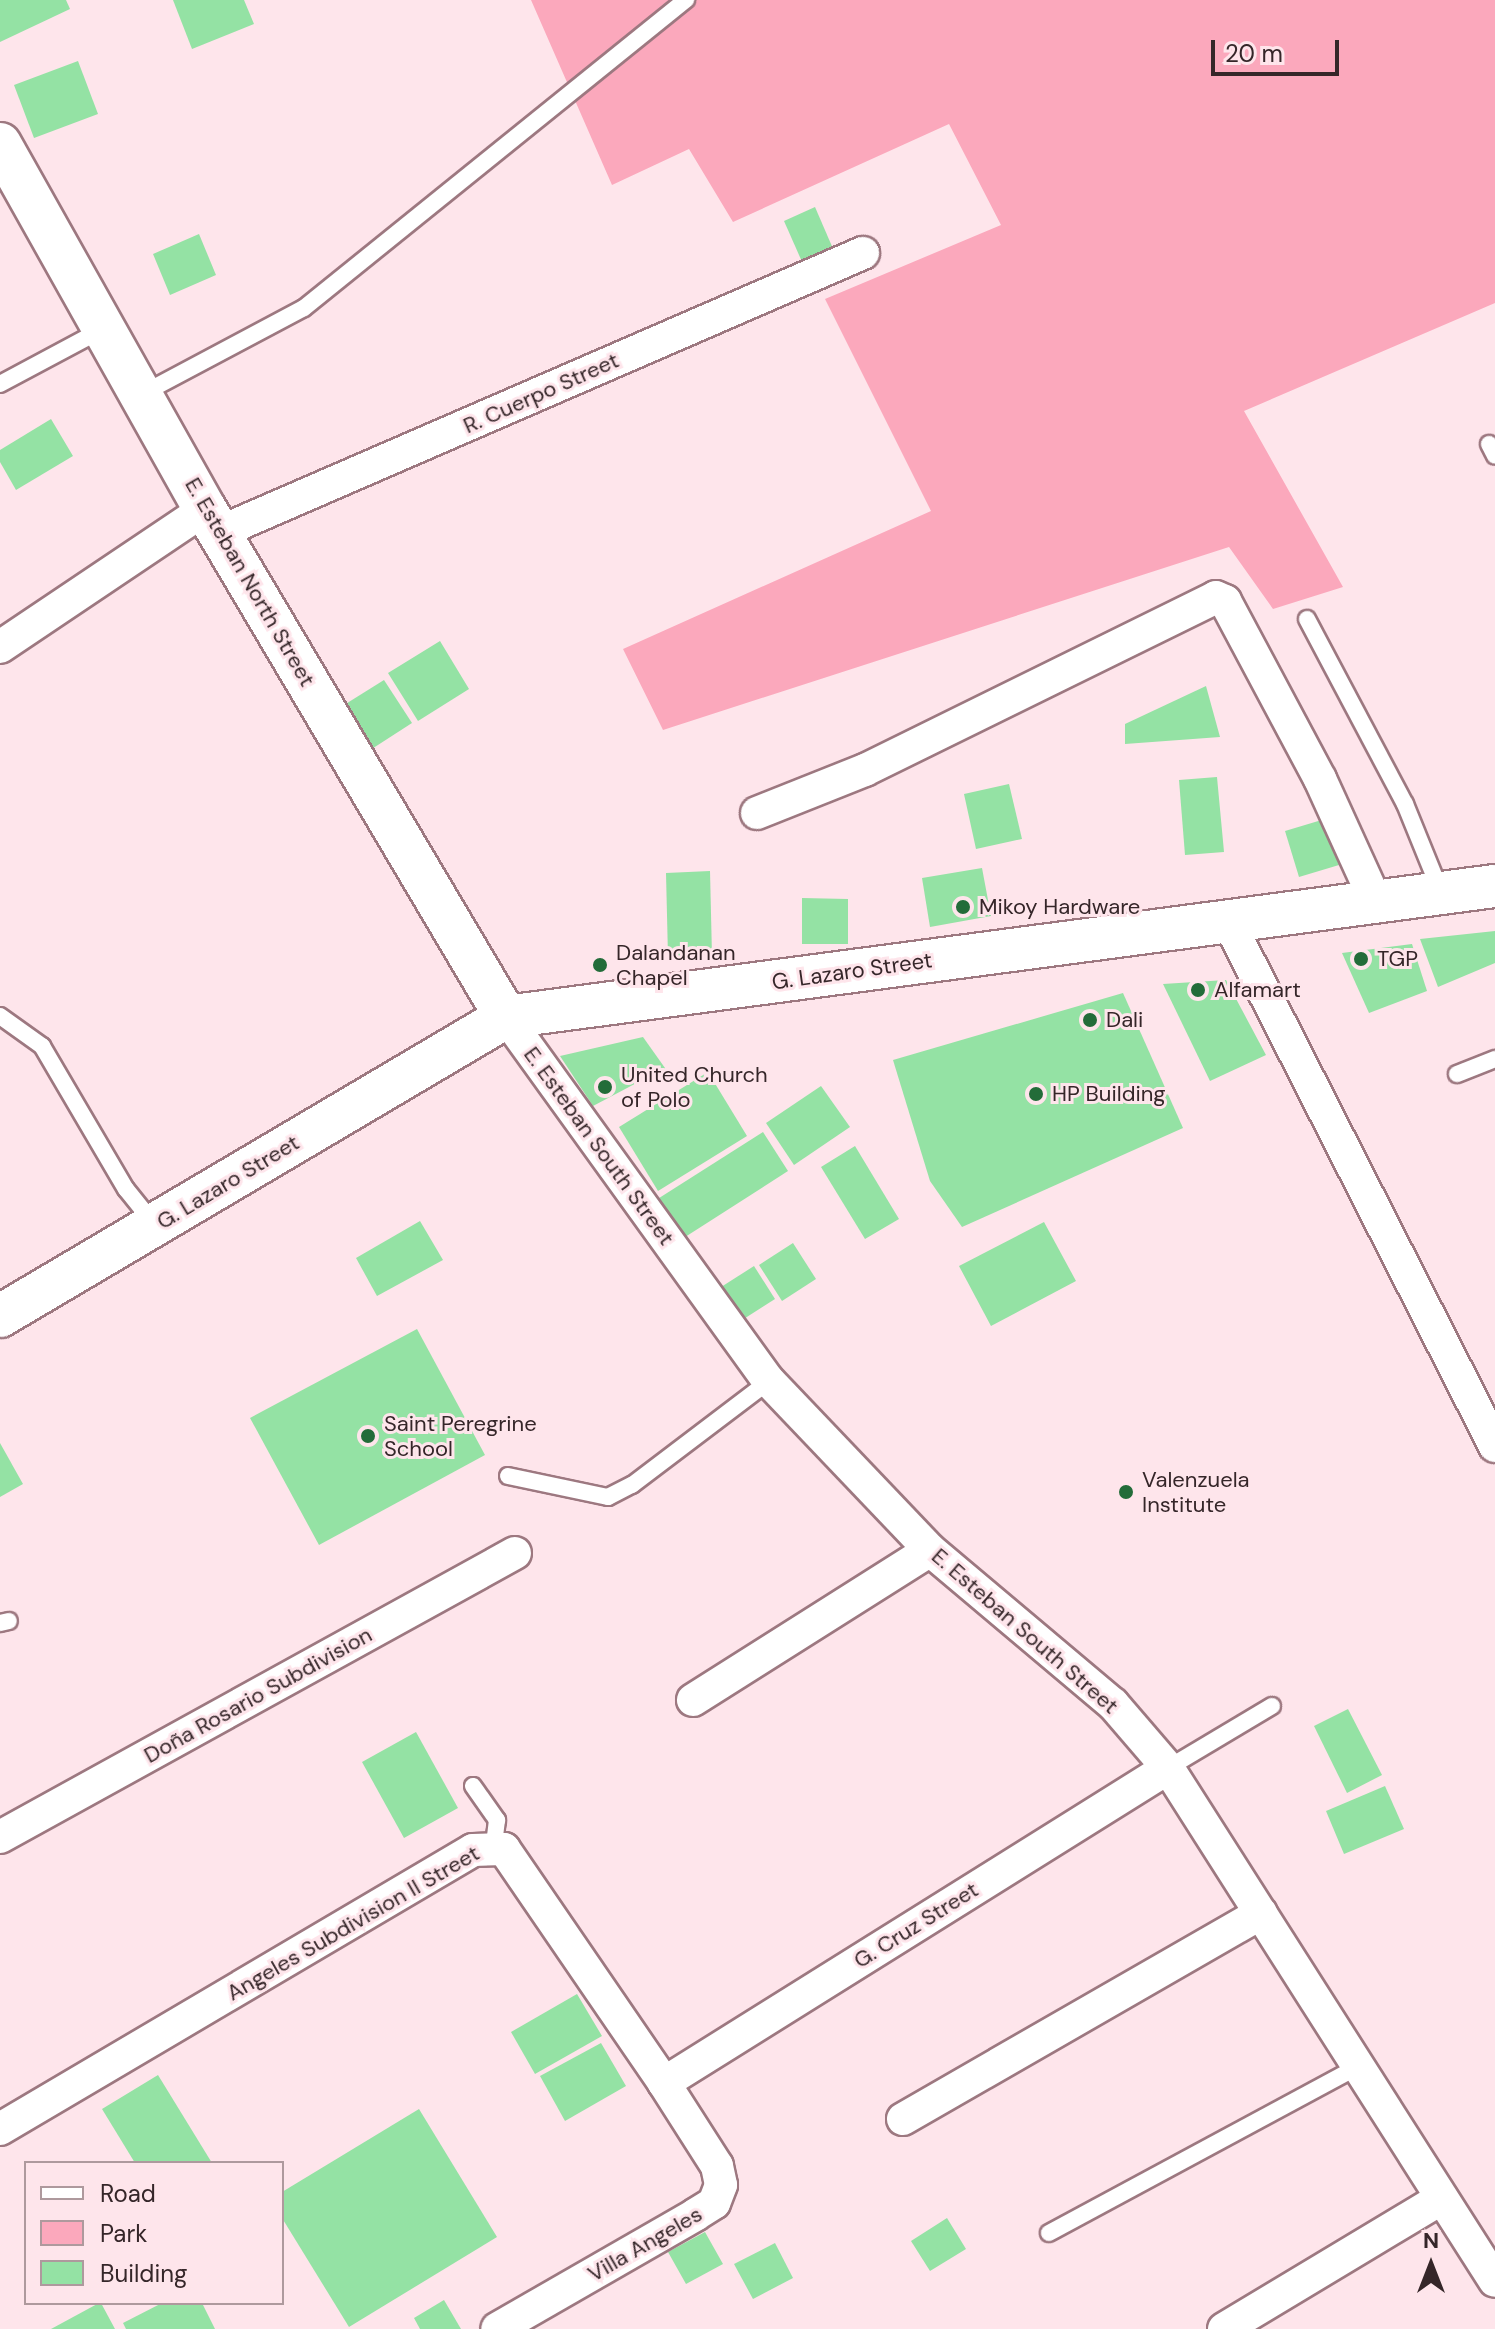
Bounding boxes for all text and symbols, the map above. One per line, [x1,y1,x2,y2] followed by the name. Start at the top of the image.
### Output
[1215,24,1343,74] scale bar
[1225,38,1283,69] text: 20 m
[459,347,623,439] street label: R. Cuerpo Street
[179,473,321,691] street label: E. Esteban North Street
[979,894,1140,920] place label: Mikoy Hardware
[954,898,972,916] marker: Mikoy Hardware
[616,939,736,990] place label: Dalandanan Chapel
[1377,946,1418,972] place label: TGP
[770,947,934,995] street label: G. Lazaro Street
[1352,950,1370,968] marker: TGP
[591,956,609,974] marker: Dalandanan Chapel
[1214,977,1301,1003] place label: Alfamart
[1189,981,1207,999] marker: Alfamart
[1106,1007,1143,1033] place label: Dali
[1081,1011,1099,1029] marker: Dali
[518,1042,680,1250] street label: E. Esteban South Street
[621,1061,768,1112] place label: United Church of Polo
[596,1078,614,1096] marker: United Church of Polo
[1052,1081,1166,1107] place label: HP Building
[1027,1085,1045,1103] marker: HP Building
[152,1129,304,1235] street label: G. Lazaro Street
[384,1410,537,1462] place label: Saint Peregrine School
[359,1427,377,1445] marker: Saint Peregrine School
[1142,1466,1250,1518] place label: Valenzuela Institute
[1117,1483,1135,1501] marker: Valenzuela Institute
[926,1543,1124,1719] street label: E. Esteban South Street
[139,1621,377,1769] street label: Doña Rosario Subdivision
[222,1840,484,2006] street label: Angeles Subdivision II Street
[849,1876,983,1974] street label: G. Cruz Street
[24,2161,284,2305] legend
[100,2178,156,2209] text: Road
[583,2201,707,2287] street label: Villa Angeles
[100,2218,147,2249] text: Park
[1391,2225,1471,2305] north arrow
[1423,2226,1439,2255] text: N
[100,2258,187,2289] text: Building

